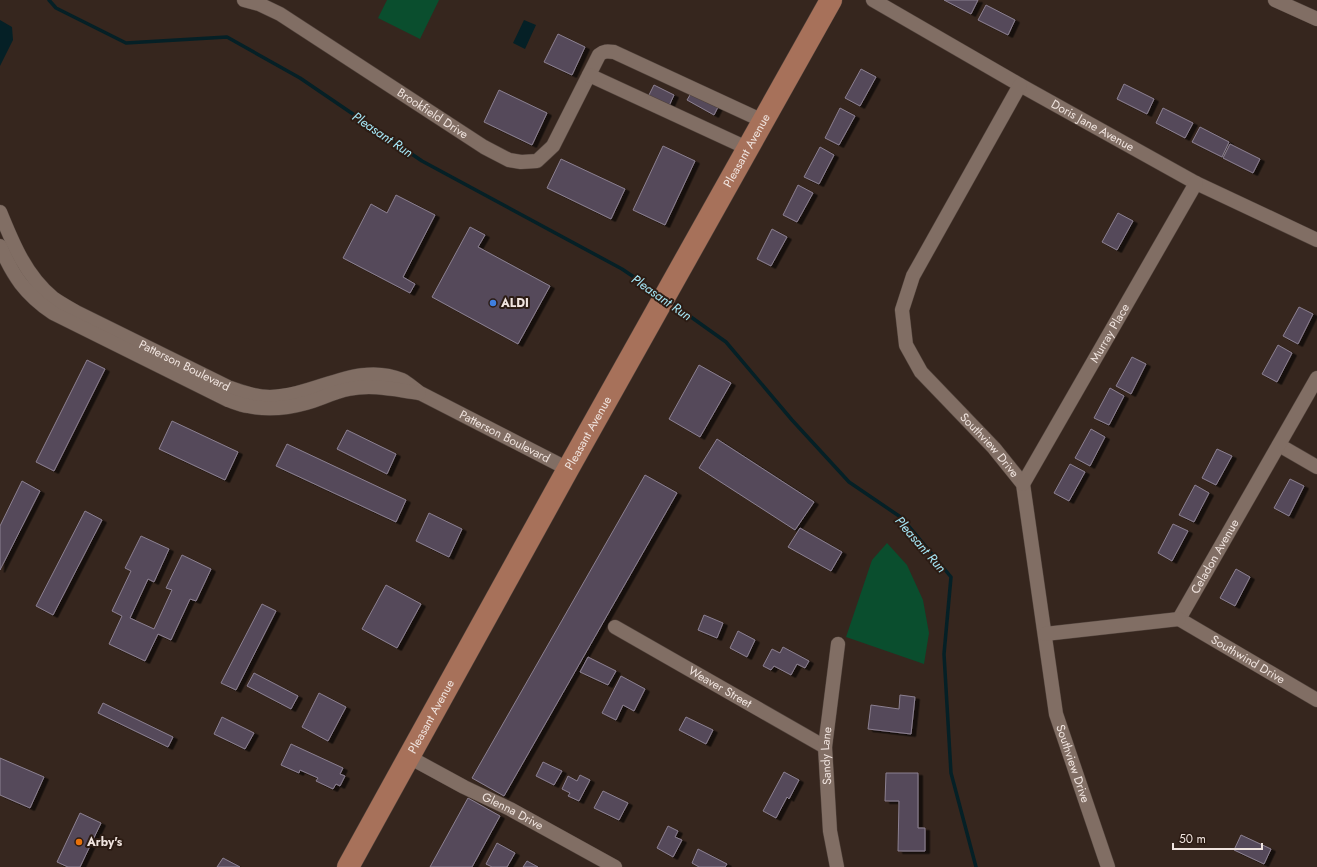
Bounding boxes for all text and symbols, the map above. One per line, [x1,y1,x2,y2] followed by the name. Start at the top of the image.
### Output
[393,84,472,143] street label: Brookfield Drive
[1048,95,1138,156] street label: Doris Jane Avenue
[349,107,417,162] water label: Pleasant Run
[719,110,775,191] street label: Pleasant Avenue
[628,270,696,325] water label: Pleasant Run
[500,294,529,312] place label: ALDI
[488,298,498,308] marker: ALDI
[1085,300,1134,366] street label: Murray Place
[136,335,233,396] street label: Patterson Boulevard
[560,393,616,473] street label: Pleasant Avenue
[456,406,553,467] street label: Patterson Boulevard
[956,409,1023,481] street label: Southview Drive
[891,512,951,577] water label: Pleasant Run
[1186,516,1243,597] street label: Celadon Avenue
[1207,631,1289,688] street label: Southwind Drive
[685,662,755,712] street label: Weaver Street
[403,676,459,757] street label: Pleasant Avenue
[1051,722,1094,805] street label: Southview Drive
[816,726,836,785] street label: Sandy Lane
[479,788,547,835] street label: Glenna Drive
[1173,825,1262,851] scale bar
[1179,830,1206,848] text: 50 m
[86,833,123,851] place label: Arby's
[74,837,84,847] marker: Arby's

